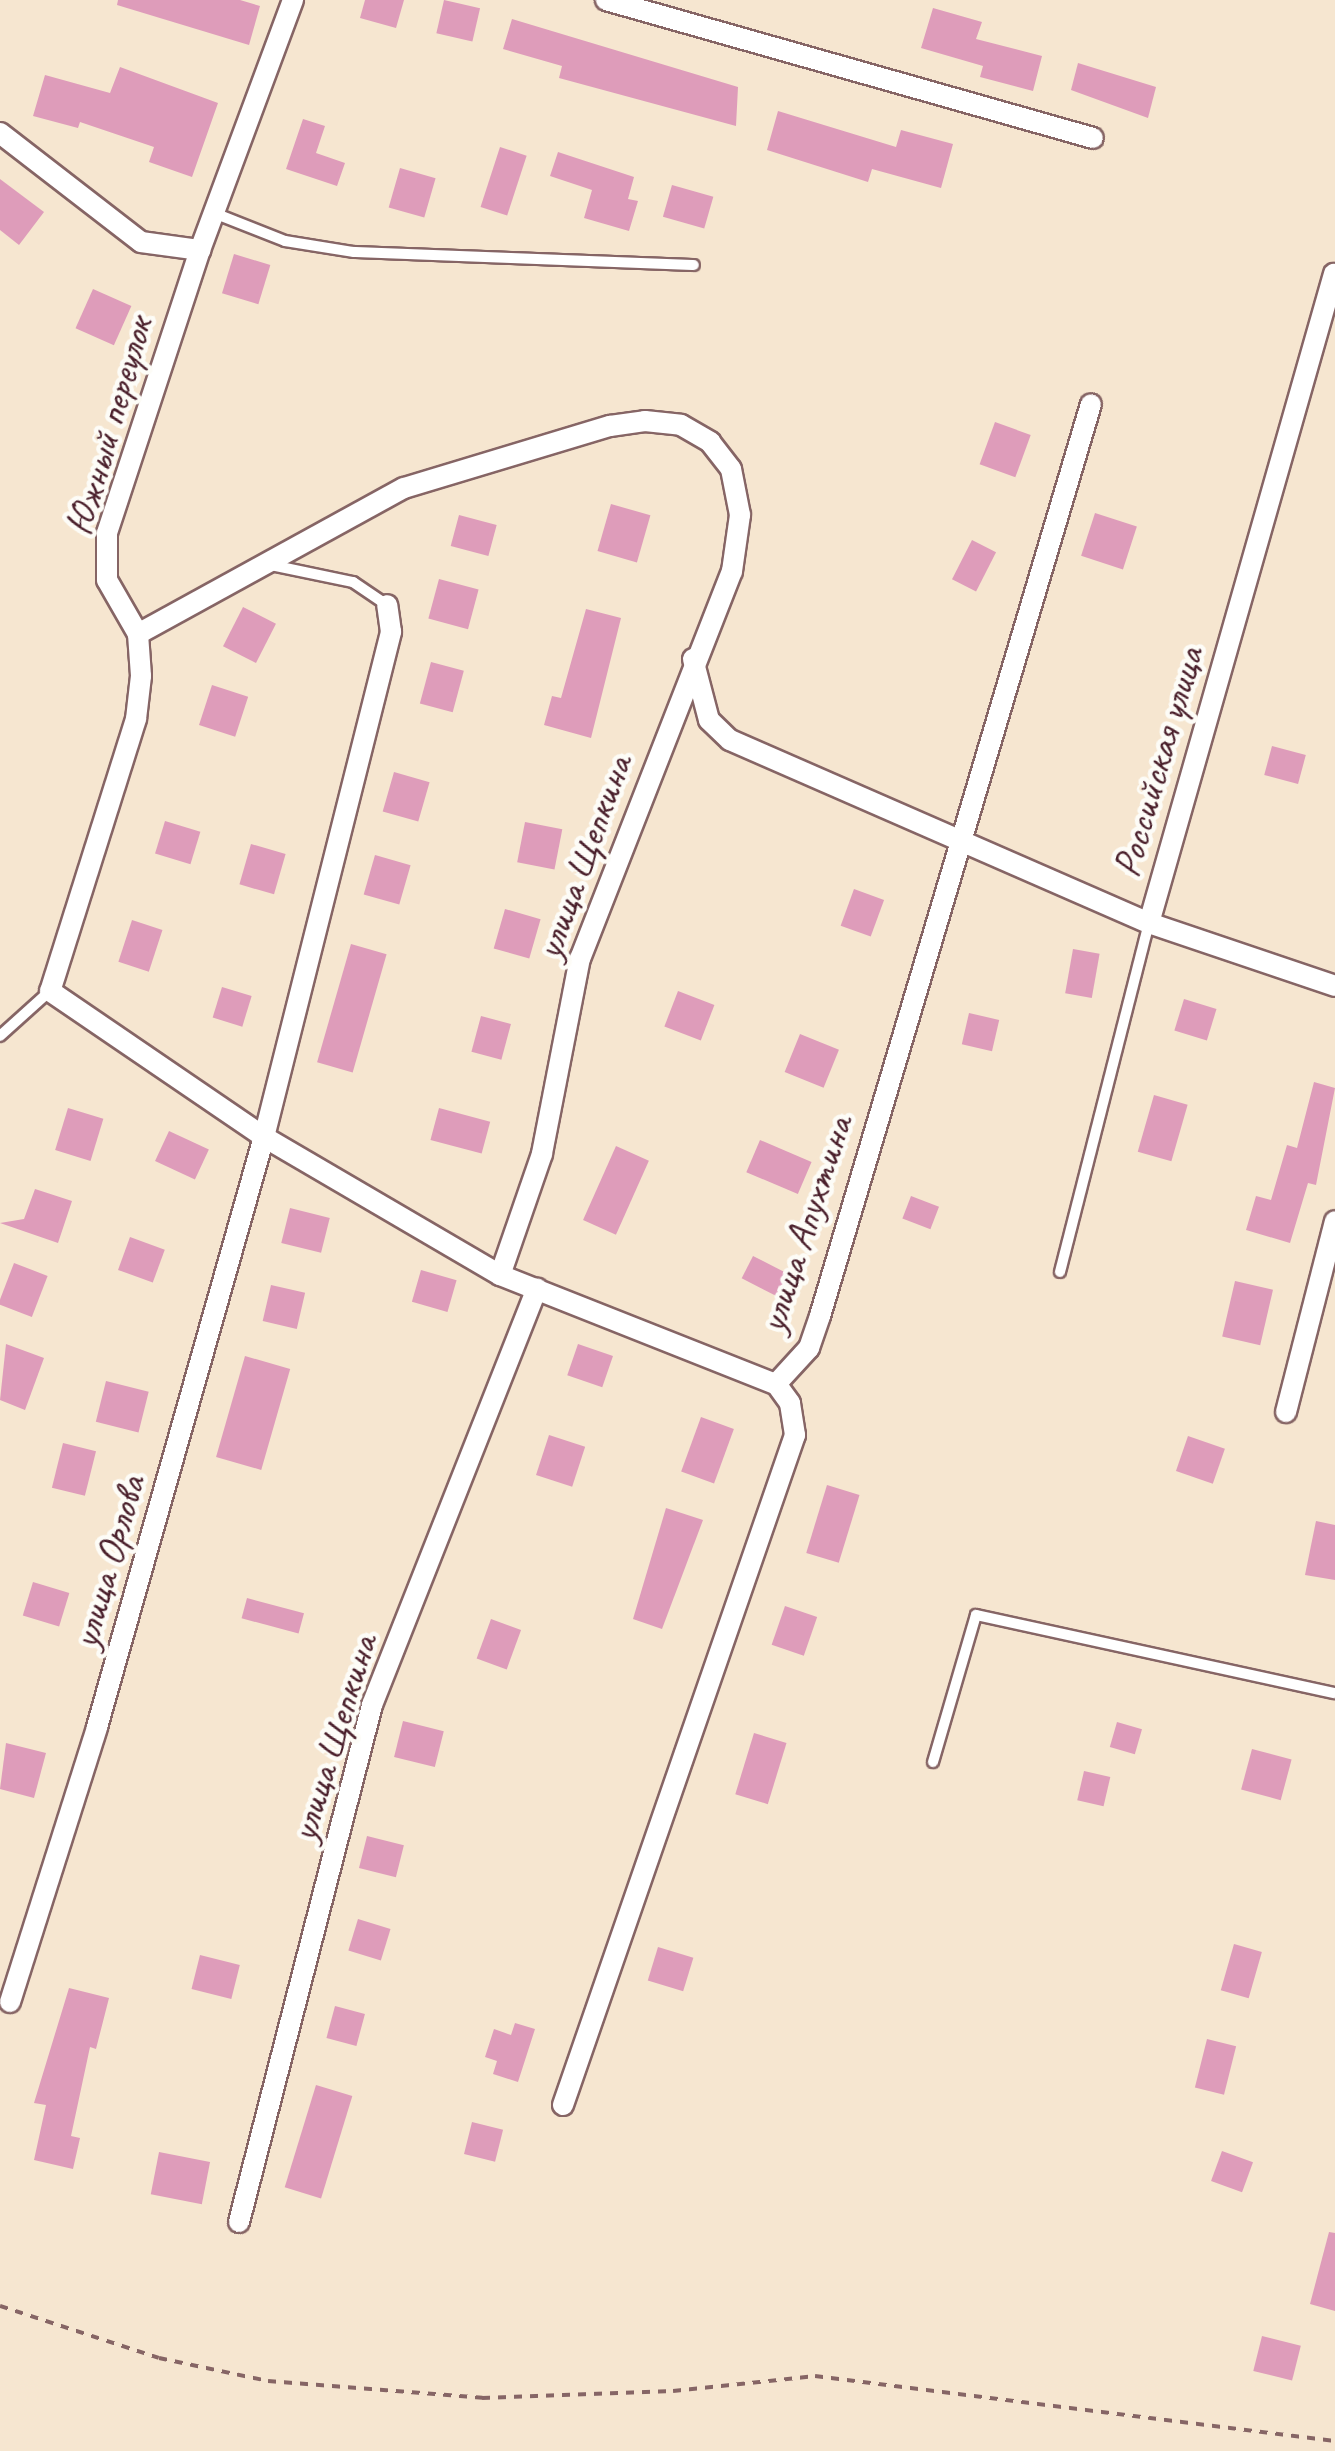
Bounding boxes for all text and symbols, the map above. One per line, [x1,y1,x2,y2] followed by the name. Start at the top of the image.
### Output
[55,311,163,541] street label: Южный переулок
[1102,640,1214,884] street label: Российская улица
[524,748,642,966] street label: улица Щепкина
[748,1111,862,1337] street label: улица Апухтина
[61,1471,155,1653] street label: улица Орлова
[279,1629,387,1847] street label: улица Щепкина

